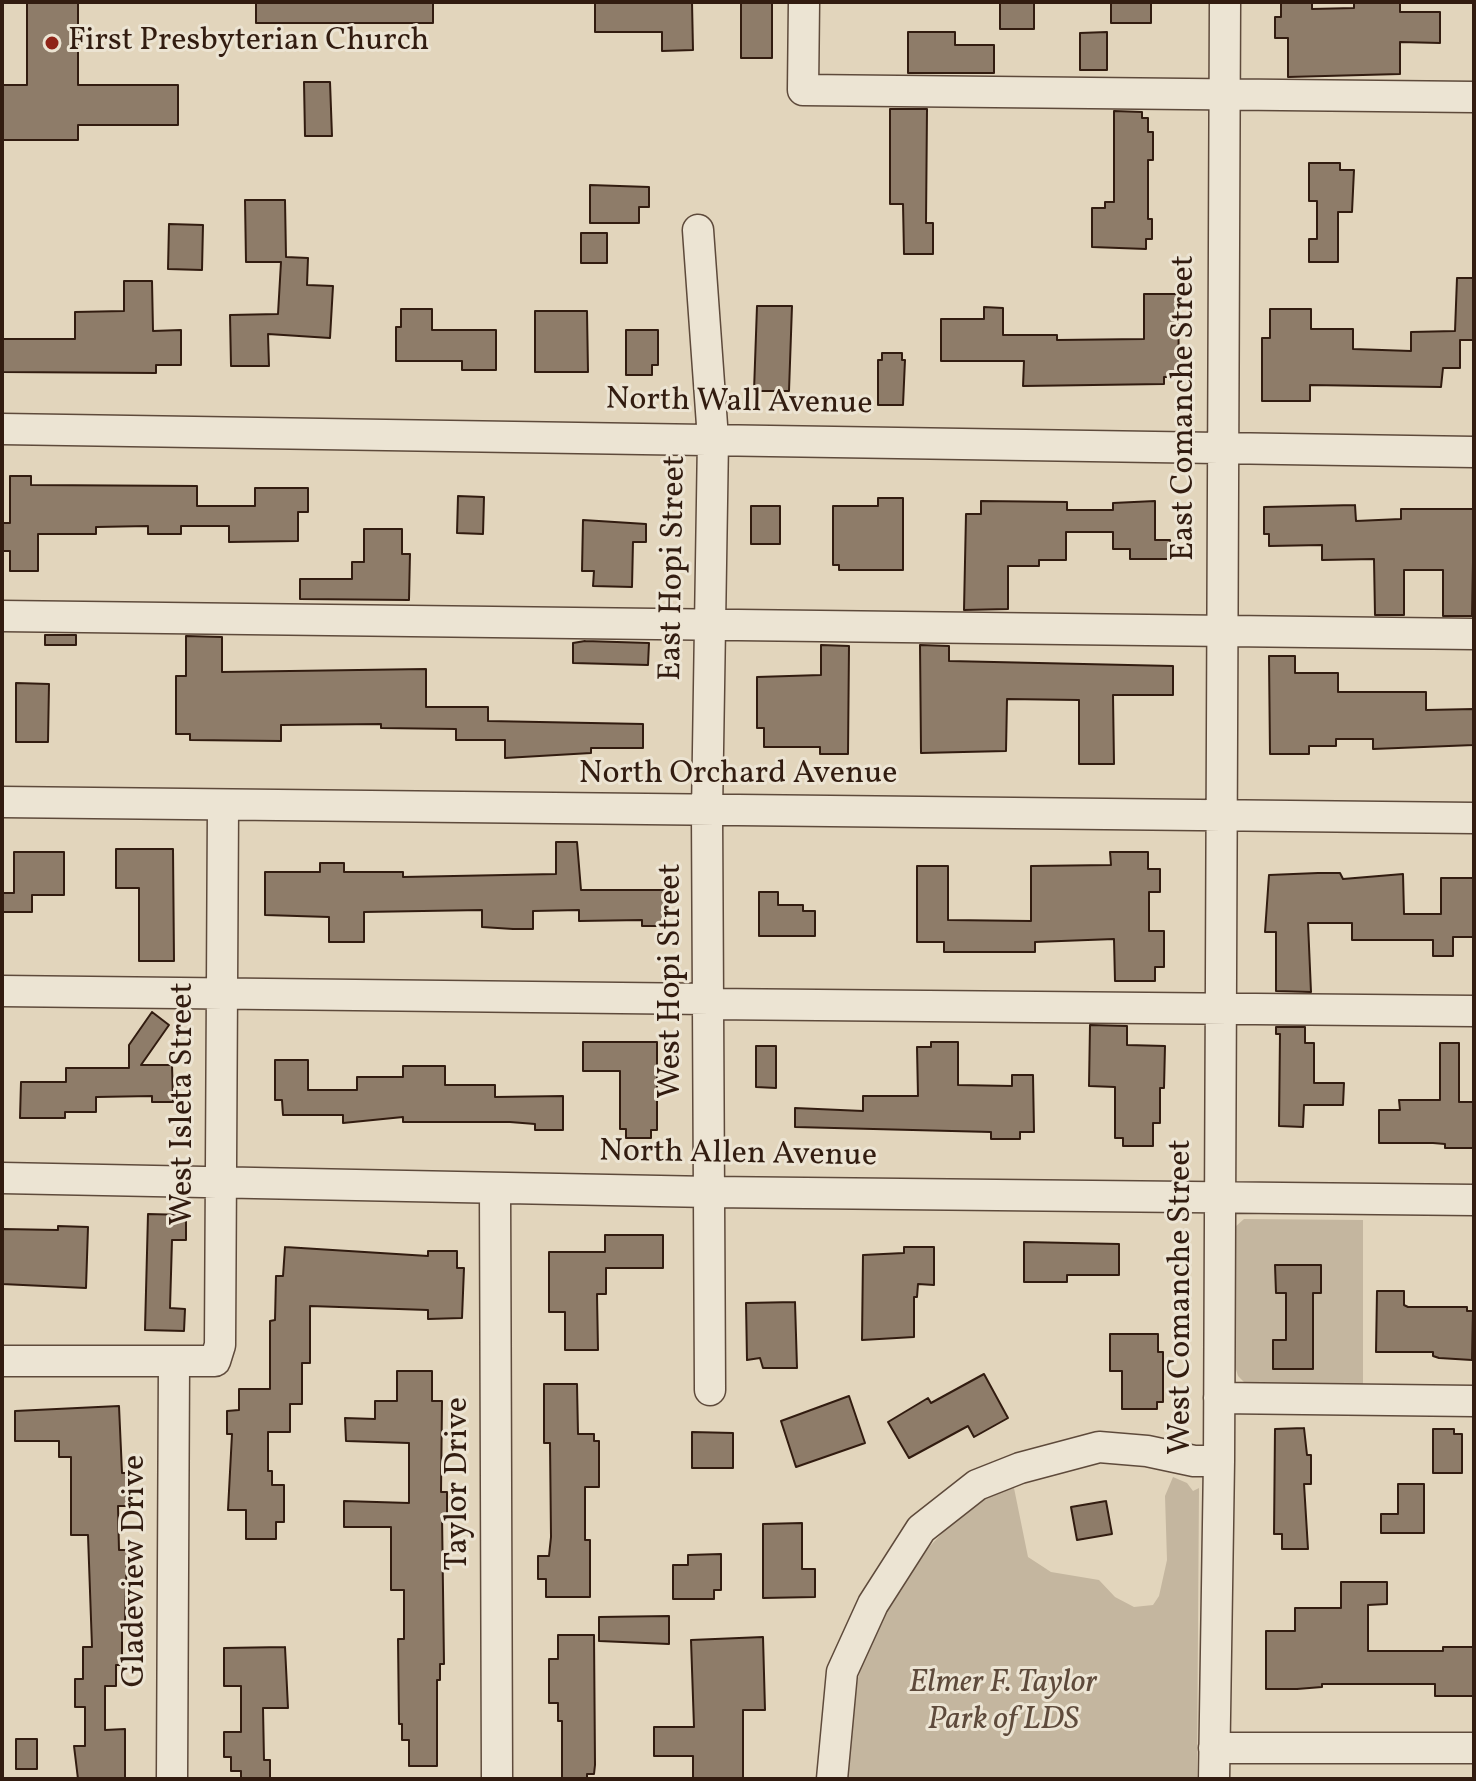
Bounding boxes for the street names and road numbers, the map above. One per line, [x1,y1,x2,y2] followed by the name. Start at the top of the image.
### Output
[1167,255,1205,561] street label: East Comanche Street
[605,382,873,426] street label: North Wall Avenue
[654,455,696,681] street label: East Hopi Street
[579,757,897,795] street label: North Orchard Avenue
[654,863,692,1099] street label: West Hopi Street
[166,982,204,1226] street label: West Isleta Street
[599,1134,877,1178] street label: North Allen Avenue
[1164,1139,1202,1455] street label: West Comanche Street
[441,1397,479,1571] street label: Taylor Drive
[118,1455,156,1687] street label: Gladeview Drive

